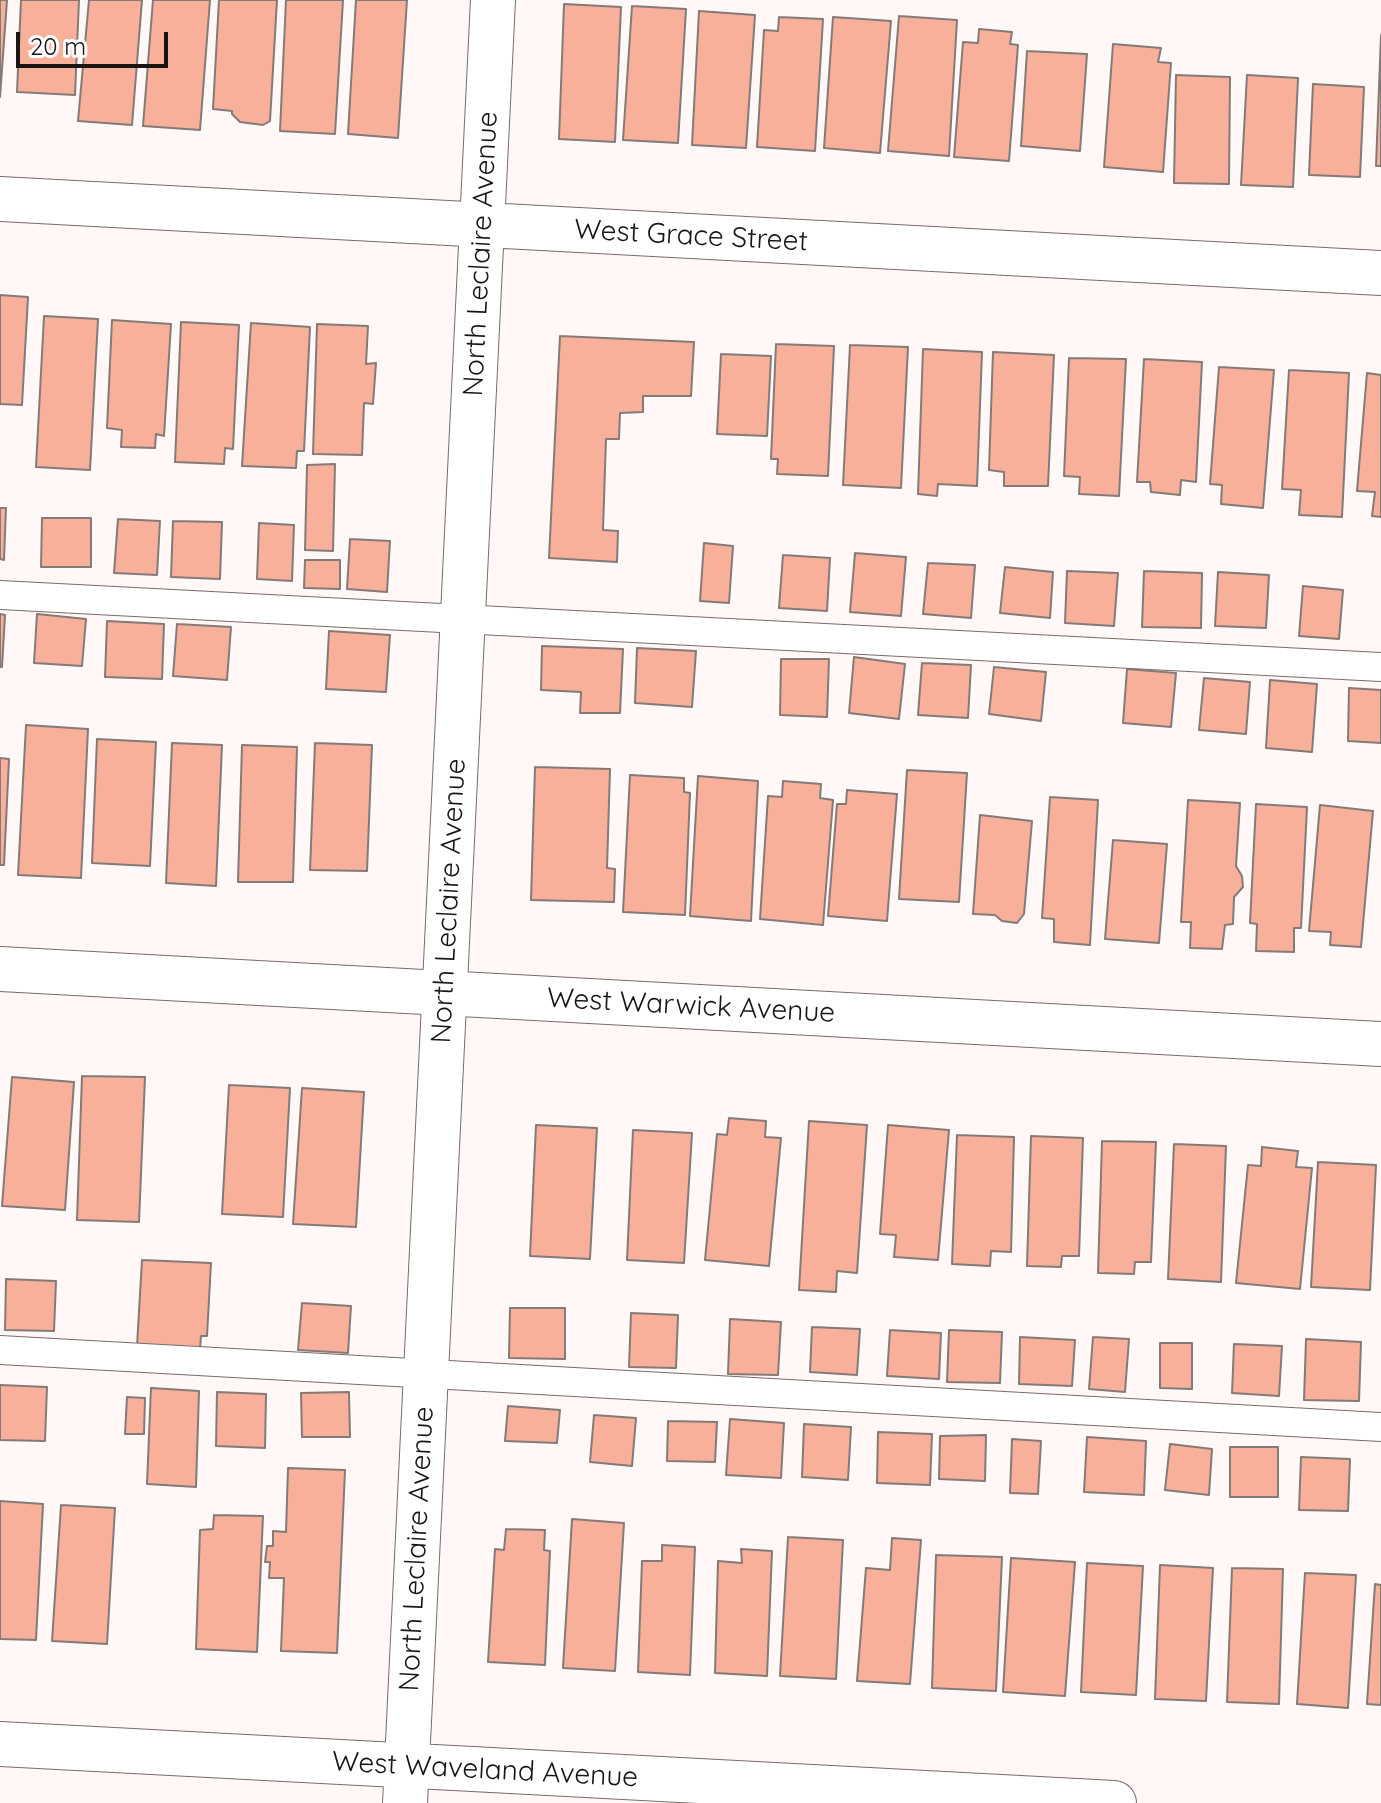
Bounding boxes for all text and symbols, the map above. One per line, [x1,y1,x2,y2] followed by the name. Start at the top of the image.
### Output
[20,16,172,66] scale bar
[30,31,86,61] text: 20 m
[457,111,505,397] street label: North Leclaire Avenue
[573,213,809,259] street label: West Grace Street
[425,758,473,1044] street label: North Leclaire Avenue
[546,982,836,1030] street label: West Warwick Avenue
[393,1406,441,1692] street label: North Leclaire Avenue
[331,1745,639,1795] street label: West Waveland Avenue

